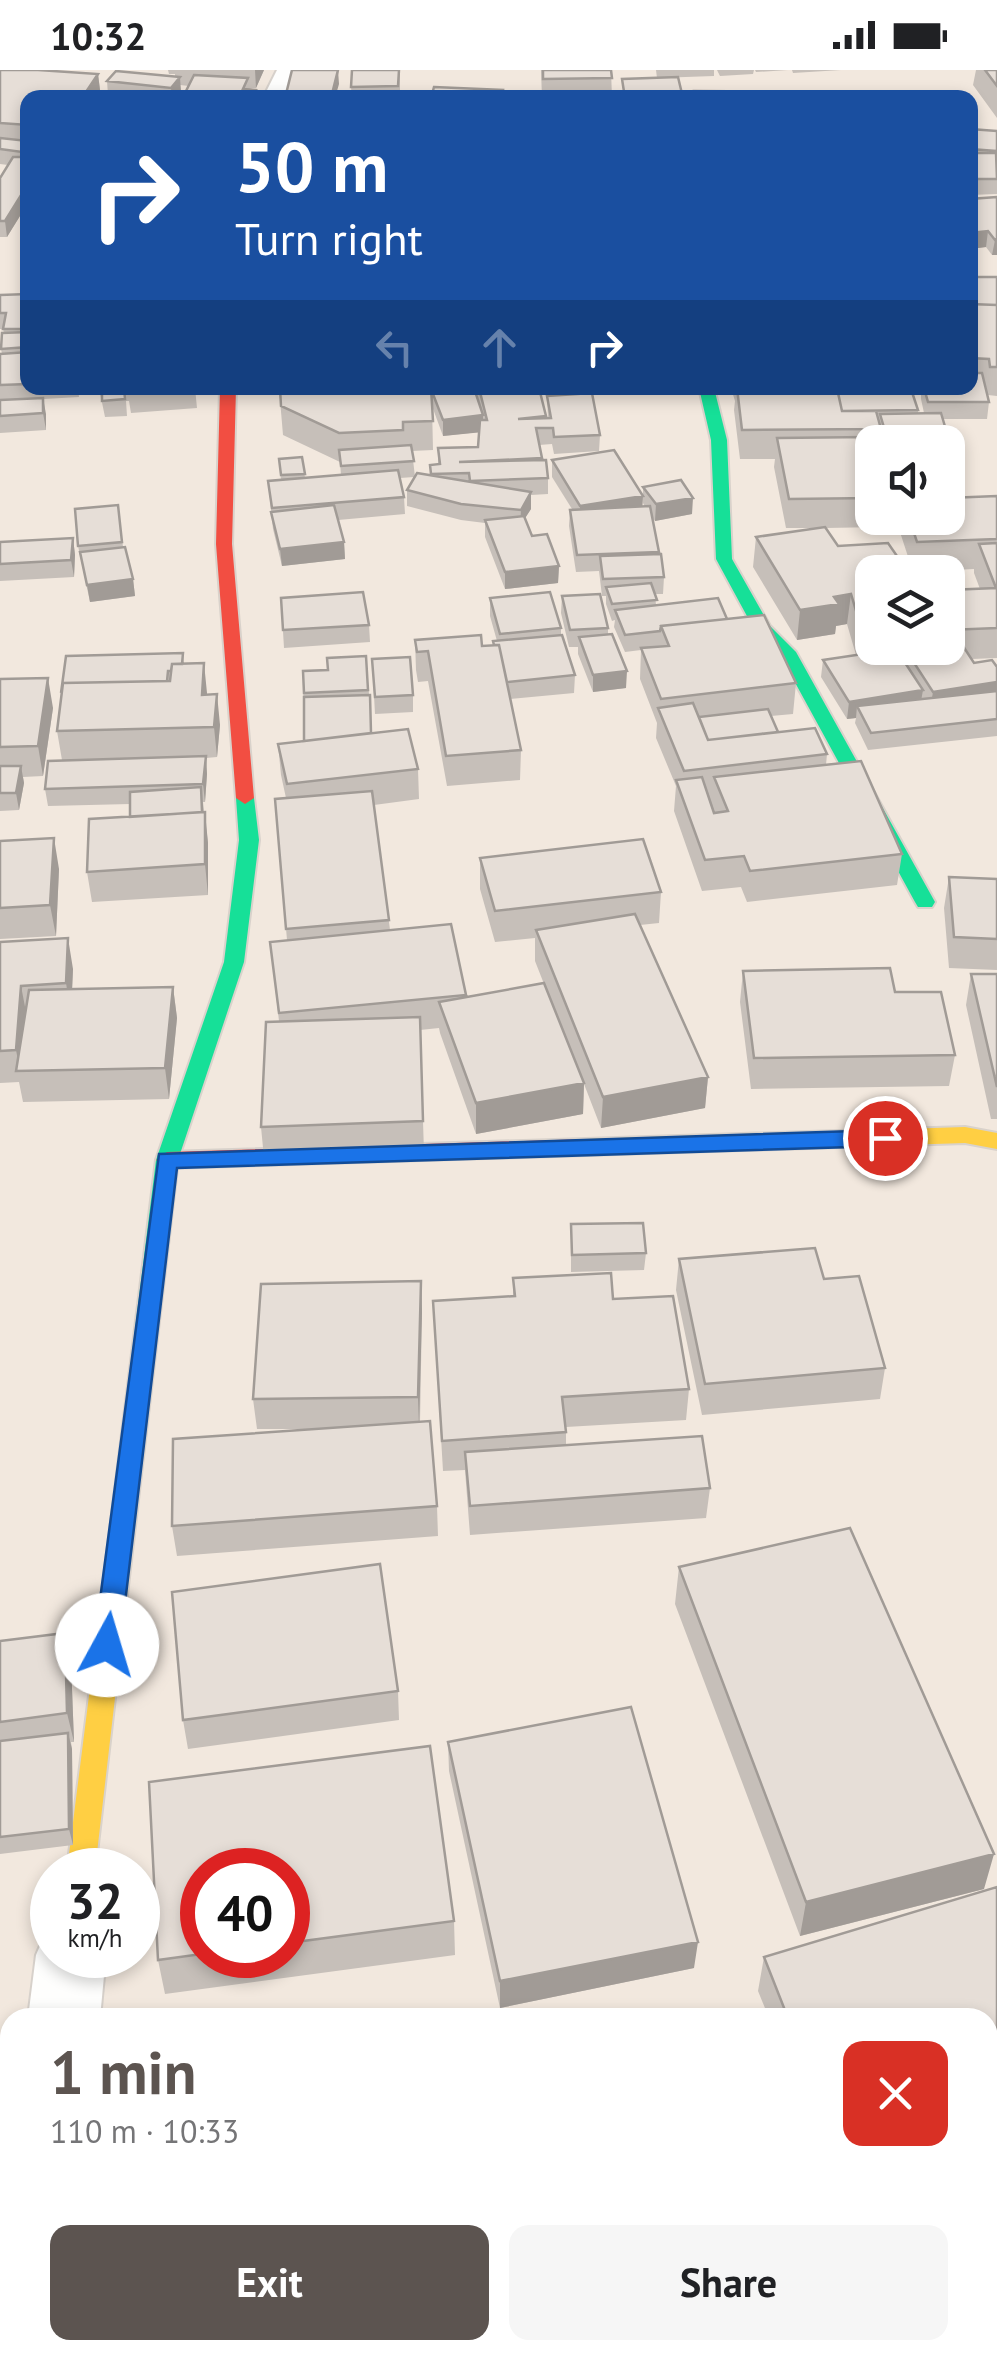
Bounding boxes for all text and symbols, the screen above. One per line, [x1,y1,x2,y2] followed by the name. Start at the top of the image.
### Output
[50,11,146,60] text: 10:32
[235,121,388,211] text: 50 m
[70,130,200,260] icon: right
[235,209,423,267] text: Turn right
[367,320,422,375] icon: left
[472,320,527,375] icon: ahead
[577,320,632,375] icon: right
[855,425,965,665] map controls
[855,425,965,535] button: sound
[855,555,965,665] button: layers
[843,1096,928,1181] pin
[858,1111,913,1166] icon: arrive
[55,1593,159,1697] position arrow
[180,1848,310,1978] speed limit sign: 40
[67,1868,123,1933] text: 32
[68,1922,122,1954] text: km/h
[50,2033,196,2111] text: 1 min
[843,2041,948,2146] button: close
[50,2110,239,2152] text: 110 m · 10:33
[50,2225,489,2340] button: Exit
[509,2225,948,2340] button: Share

